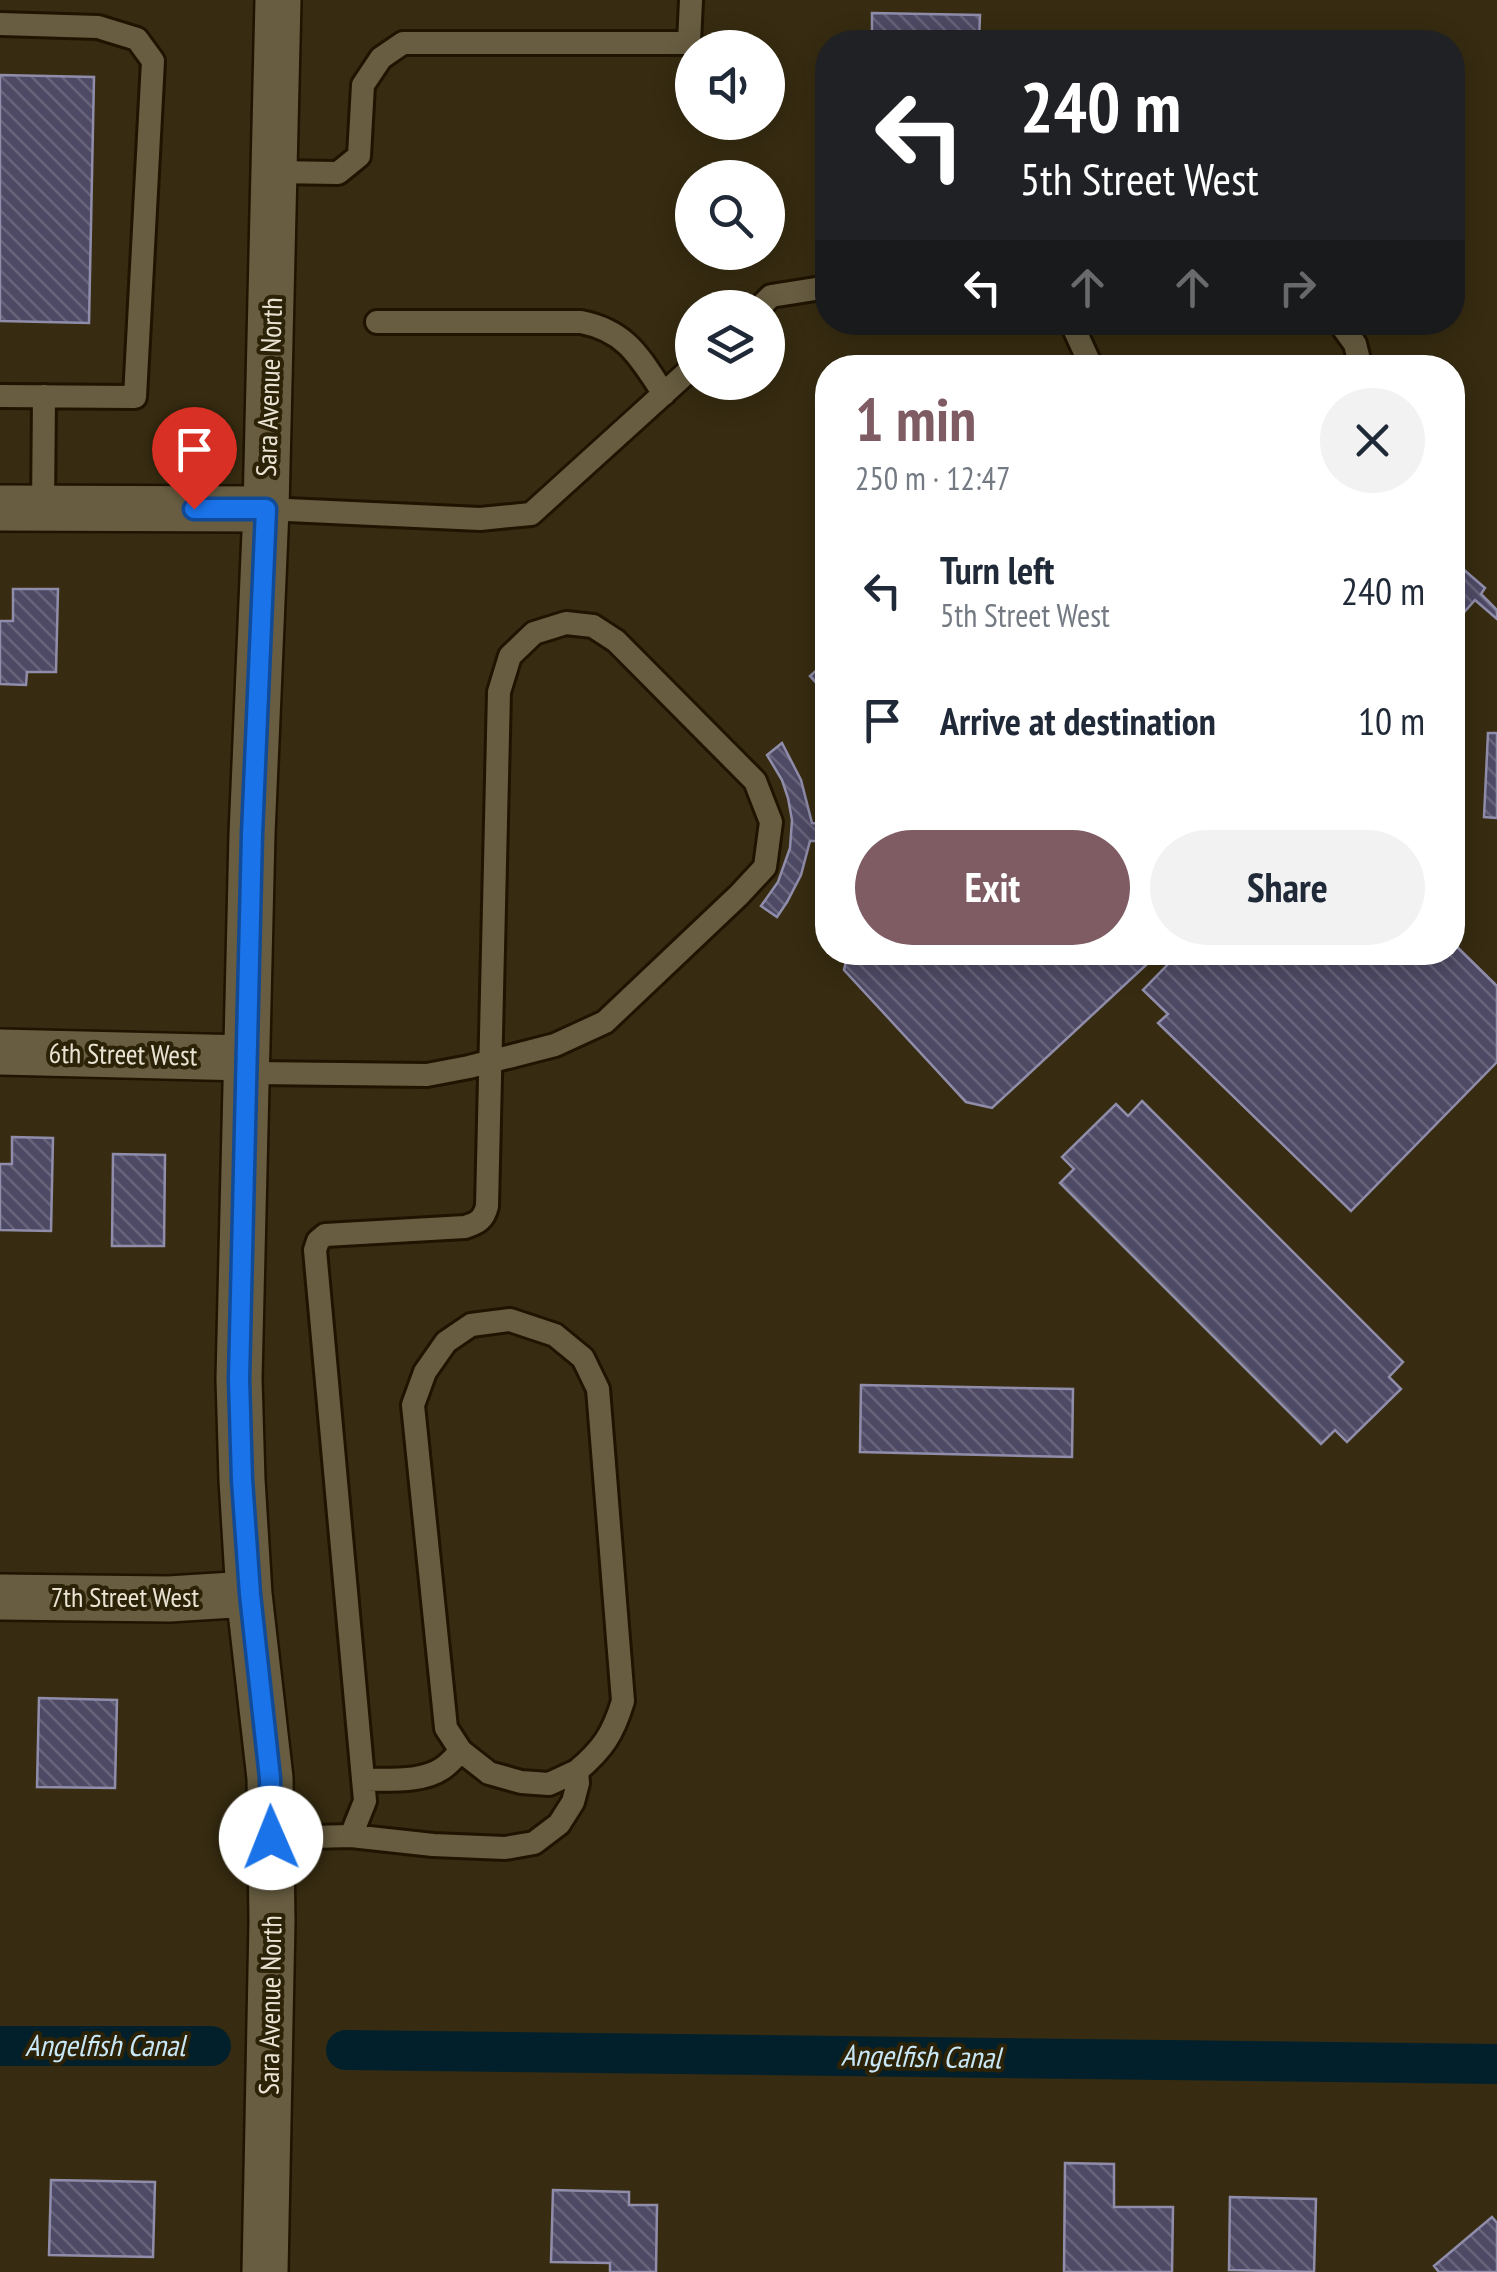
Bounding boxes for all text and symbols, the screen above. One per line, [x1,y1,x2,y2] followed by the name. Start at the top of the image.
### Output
[675,30,785,400] map controls
[675,30,785,140] button: sound
[1020,61,1181,151] text: 240 m
[855,70,985,200] icon: left
[1020,149,1259,207] text: 5th Street West
[675,160,785,270] button: search
[955,260,1010,315] icon: left
[1060,260,1115,315] icon: ahead
[1165,260,1220,315] icon: ahead
[1270,260,1325,315] icon: right
[675,290,785,400] button: layers
[247,297,290,477] street label: Sara Avenue North
[855,380,976,458] text: 1 min
[1320,388,1425,493] button: close
[152,407,237,510] pin
[167,422,222,477] icon: arrive
[855,457,1010,499] text: 250 m · 12:47
[940,545,1054,594] text: Turn left
[855,563,910,618] icon: left
[1341,566,1425,615] text: 240 m
[940,594,1110,636] text: 5th Street West
[855,693,910,748] icon: arrive
[940,696,1216,745] text: Arrive at destination
[1358,696,1425,745] text: 10 m
[855,830,1130,945] button: Exit
[1150,830,1425,945] button: Share
[48,1034,198,1073] street label: 6th Street West
[51,1578,199,1615] street label: 7th Street West
[219,1786,323,1890] position arrow
[249,1915,290,2095] street label: Sara Avenue North
[25,2025,188,2064] water label: Angelfish Canal
[841,2035,1004,2076] water label: Angelfish Canal

